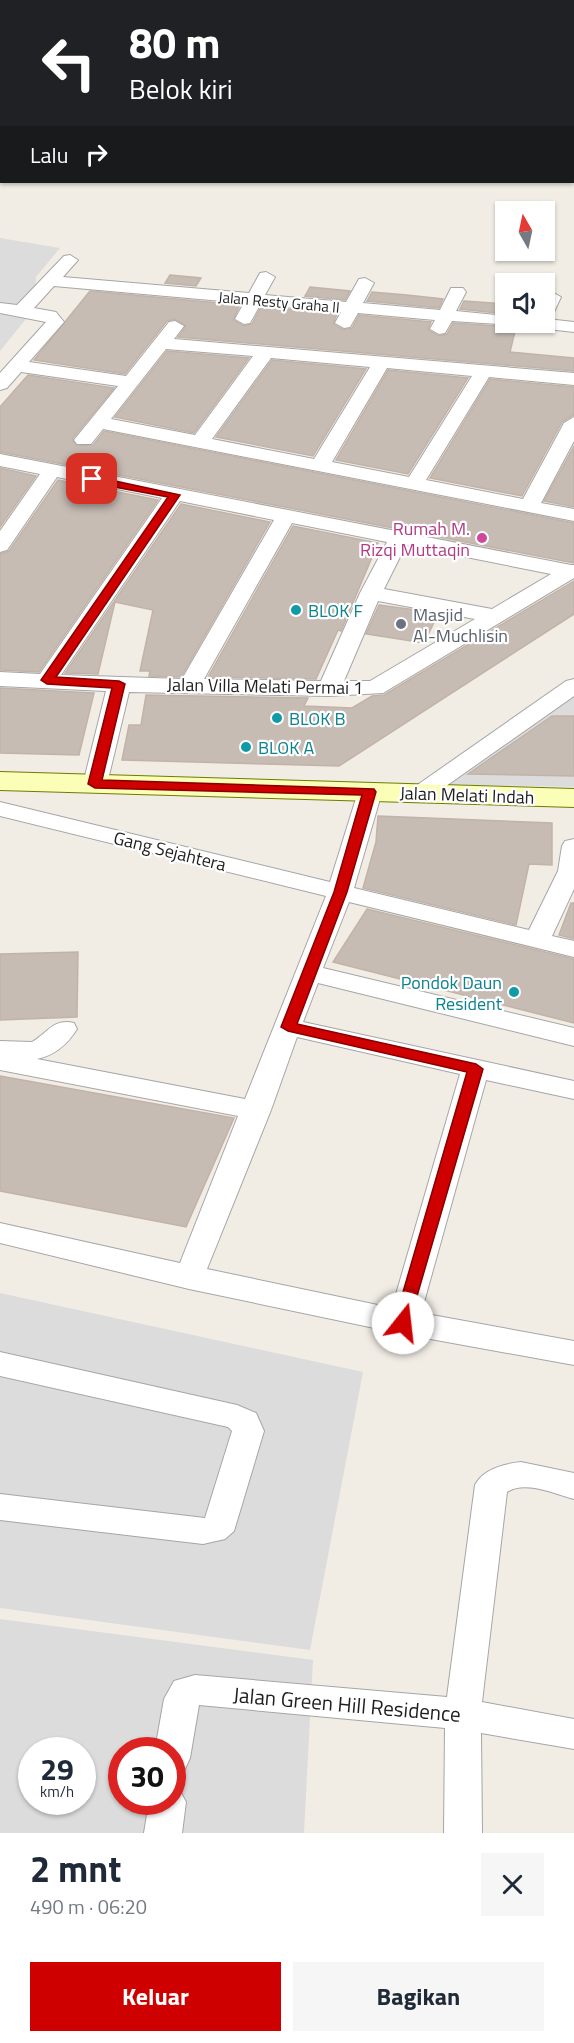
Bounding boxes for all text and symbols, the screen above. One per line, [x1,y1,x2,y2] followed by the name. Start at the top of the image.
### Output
[129,10,221,74] text: 80 m
[30,24,108,102] icon: left
[129,68,233,109] text: Belok kiri
[30,138,68,172] text: Lalu
[80,138,113,171] icon: right
[495,201,555,261] north arrow
[495,201,555,333] map controls
[495,273,555,333] button: sound
[217,285,341,319] street label: Jalan Resty Graha II
[66,453,117,504] pin
[75,462,108,495] icon: arrive
[360,515,470,563] place label: Rumah M. Rizqi Muttaqin
[475,531,489,545] marker: Rumah M. Rizqi Muttaqin
[308,597,363,624] place label: BLOK F
[413,601,508,649] place label: Masjid Al-Muchlisin
[289,603,303,617] marker: BLOK F
[394,617,408,631] marker: Masjid Al-Muchlisin
[167,671,363,701] street label: Jalan Villa Melati Permai 1
[289,705,346,732] place label: BLOK B
[270,711,284,725] marker: BLOK B
[258,734,314,761] place label: BLOK A
[239,740,253,754] marker: BLOK A
[399,779,535,811] street label: Jalan Melati Indah
[111,824,229,878] street label: Gang Sejahtera
[401,969,503,1017] place label: Pondok Daun Resident
[507,985,521,999] marker: Pondok Daun Resident
[371,1291,435,1355] position arrow
[232,1678,462,1730] street label: Jalan Green Hill Residence
[108,1737,186,1815] speed limit sign: 30
[40,1746,74,1792] text: 29
[40,1780,74,1803] text: km/h
[30,1841,121,1896] text: 2 mnt
[481,1853,544,1916] button: close
[30,1891,147,1922] text: 490 m · 06:20
[30,1962,281,2031] button: Keluar
[293,1962,544,2031] button: Bagikan

